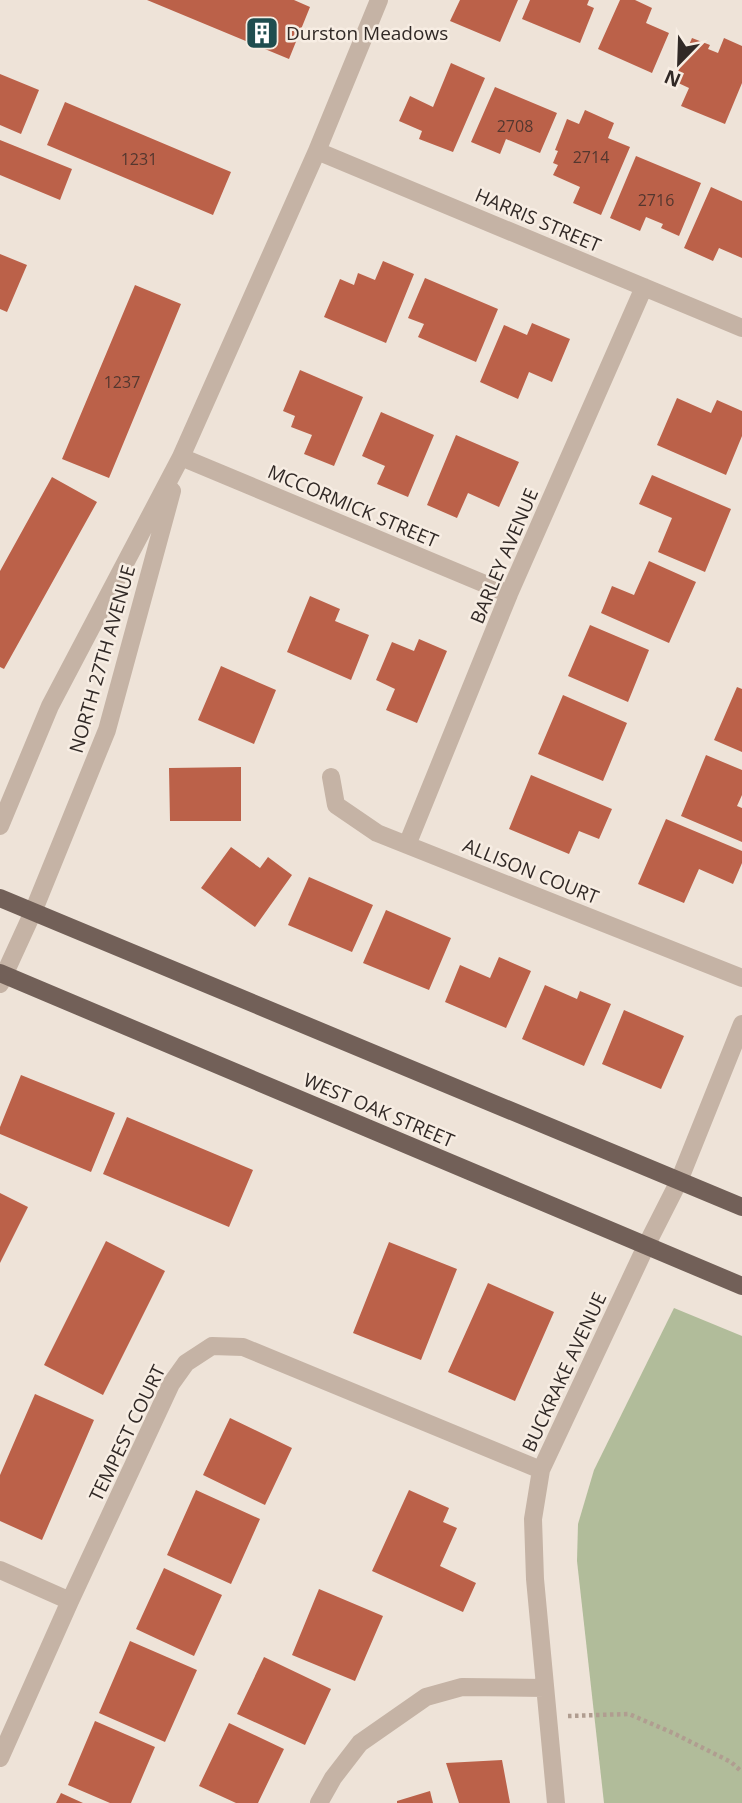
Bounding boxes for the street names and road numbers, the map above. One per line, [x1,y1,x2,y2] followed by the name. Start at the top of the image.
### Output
[471,182,605,258] street label: HARRIS STREET
[264,458,443,554] street label: MCCORMICK STREET
[464,484,544,628] street label: BARLEY AVENUE
[63,562,141,756] street label: NORTH 27TH AVENUE
[459,832,603,910] street label: ALLISON COURT
[300,1066,459,1154] street label: WEST OAK STREET
[516,1288,612,1456] street label: BUCKRAKE AVENUE
[83,1360,172,1506] street label: TEMPEST COURT

